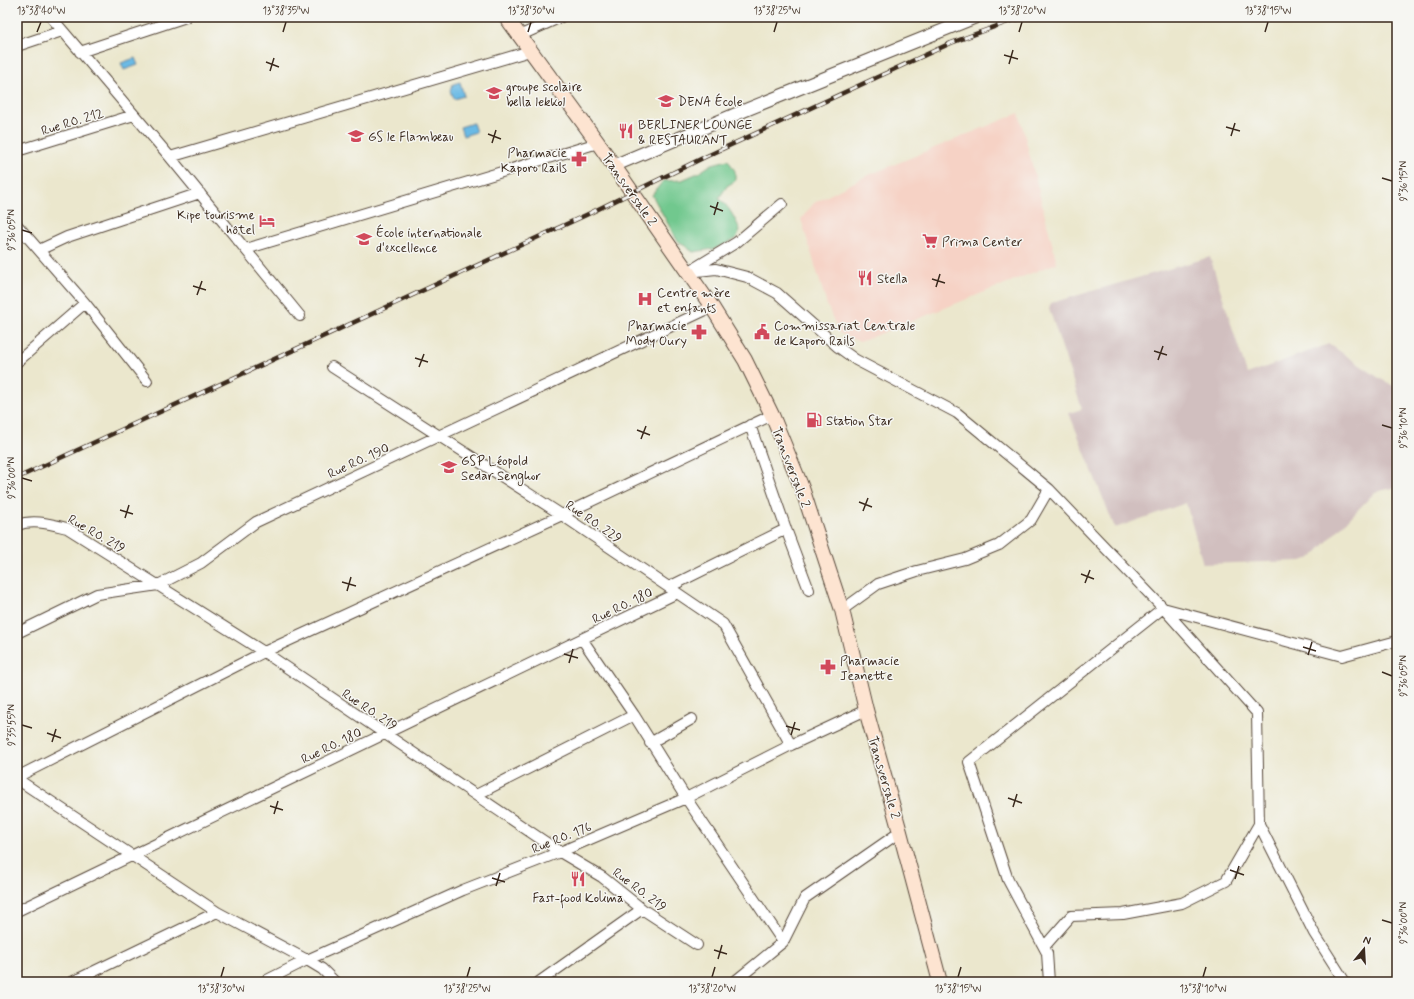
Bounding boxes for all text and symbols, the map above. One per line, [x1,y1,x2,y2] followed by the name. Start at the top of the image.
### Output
[17,4,65,18] text: 13°38'40"W
[263,4,309,18] text: 13°38'35"W
[507,4,555,18] text: 13°38'30"W
[753,4,801,18] text: 13°38'25"W
[998,4,1046,18] text: 13°38'20"W
[1245,4,1291,18] text: 13°38'15"W
[506,79,582,111] place label: groupe scolaire bella lekkol
[485,84,503,102] school or university icon: groupe scolaire bella lekkol
[657,92,675,110] school or university icon: DENA École
[678,93,743,111] place label: DENA École
[39,105,106,140] street label: Rue RO. 212
[638,117,753,149] place label: BERLINER LOUNGE & RESTAURANT
[617,122,635,140] restaurant icon: BERLINER LOUNGE & RESTAURANT
[347,127,365,145] school or university icon: GS le Flambeau
[368,129,454,146] place label: GS le Flambeau
[501,145,567,177] place label: Pharmacie Kaporo Rails
[570,150,588,168] pharmacy icon: Pharmacie Kaporo Rails
[597,150,660,230] street label: Transversale 2
[1397,160,1411,201] text: 9°36'15"N
[177,207,255,239] place label: Kipe tourisme hôtel
[5,209,19,251] text: 9°36'05"N
[258,212,276,230] hotel icon: Kipe tourisme hôtel
[376,224,482,257] place label: École internationale d'excellence
[355,230,373,248] school or university icon: École internationale d'excellence
[921,232,939,250] supermarket icon: Prima Center
[942,234,1023,251] place label: Prima Center
[856,269,874,287] restaurant icon: Stella
[877,271,908,288] place label: Stella
[657,285,731,317] place label: Centre mère et enfants
[636,290,654,308] hospital icon: Centre mère et enfants
[626,318,687,350] place label: Pharmacie Mody Oury
[774,318,916,350] place label: Commissariat Centrale de Kaporo Rails
[690,323,708,341] pharmacy icon: Pharmacie Mody Oury
[753,323,771,341] public building icon: Commissariat Centrale de Kaporo Rails
[1397,407,1411,448] text: 9°36'10"N
[805,411,823,429] fuel station icon: Station Star
[826,413,894,430] place label: Station Star
[767,425,814,511] street label: Transversale 2
[325,440,392,483] street label: Rue RO. 190
[461,453,541,486] place label: GSP Léopold Sedar Senghor
[5,457,19,499] text: 9°36'00"N
[440,458,458,476] school or university icon: GSP Léopold Sedar Senghor
[562,497,625,547] street label: Rue RO. 229
[65,511,128,558] street label: Rue RO. 219
[590,584,656,628] street label: Rue RO. 180
[840,653,899,685] place label: Pharmacie Jeanette
[1397,655,1411,697] text: 9°36'05"N
[819,658,837,676] pharmacy icon: Pharmacie Jeanette
[338,685,400,735] street label: Rue RO. 219
[5,704,19,746] text: 9°35'55"N
[299,724,365,768] street label: Rue RO. 180
[864,734,904,821] street label: Transversale 2
[529,819,594,858] street label: Rue RO. 176
[609,864,670,916] street label: Rue RO. 219
[569,870,587,888] restaurant icon: Fast-food Kolima
[532,890,624,909] place label: Fast-food Kolima
[1397,902,1411,944] text: 9°36'00"N
[1344,929,1384,969] north arrow
[1361,933,1372,948] text: N
[197,982,245,996] text: 13°38'30"W
[443,982,491,996] text: 13°38'25"W
[688,982,736,996] text: 13°38'20"W
[935,982,981,996] text: 13°38'15"W
[1179,982,1227,996] text: 13°38'10"W

